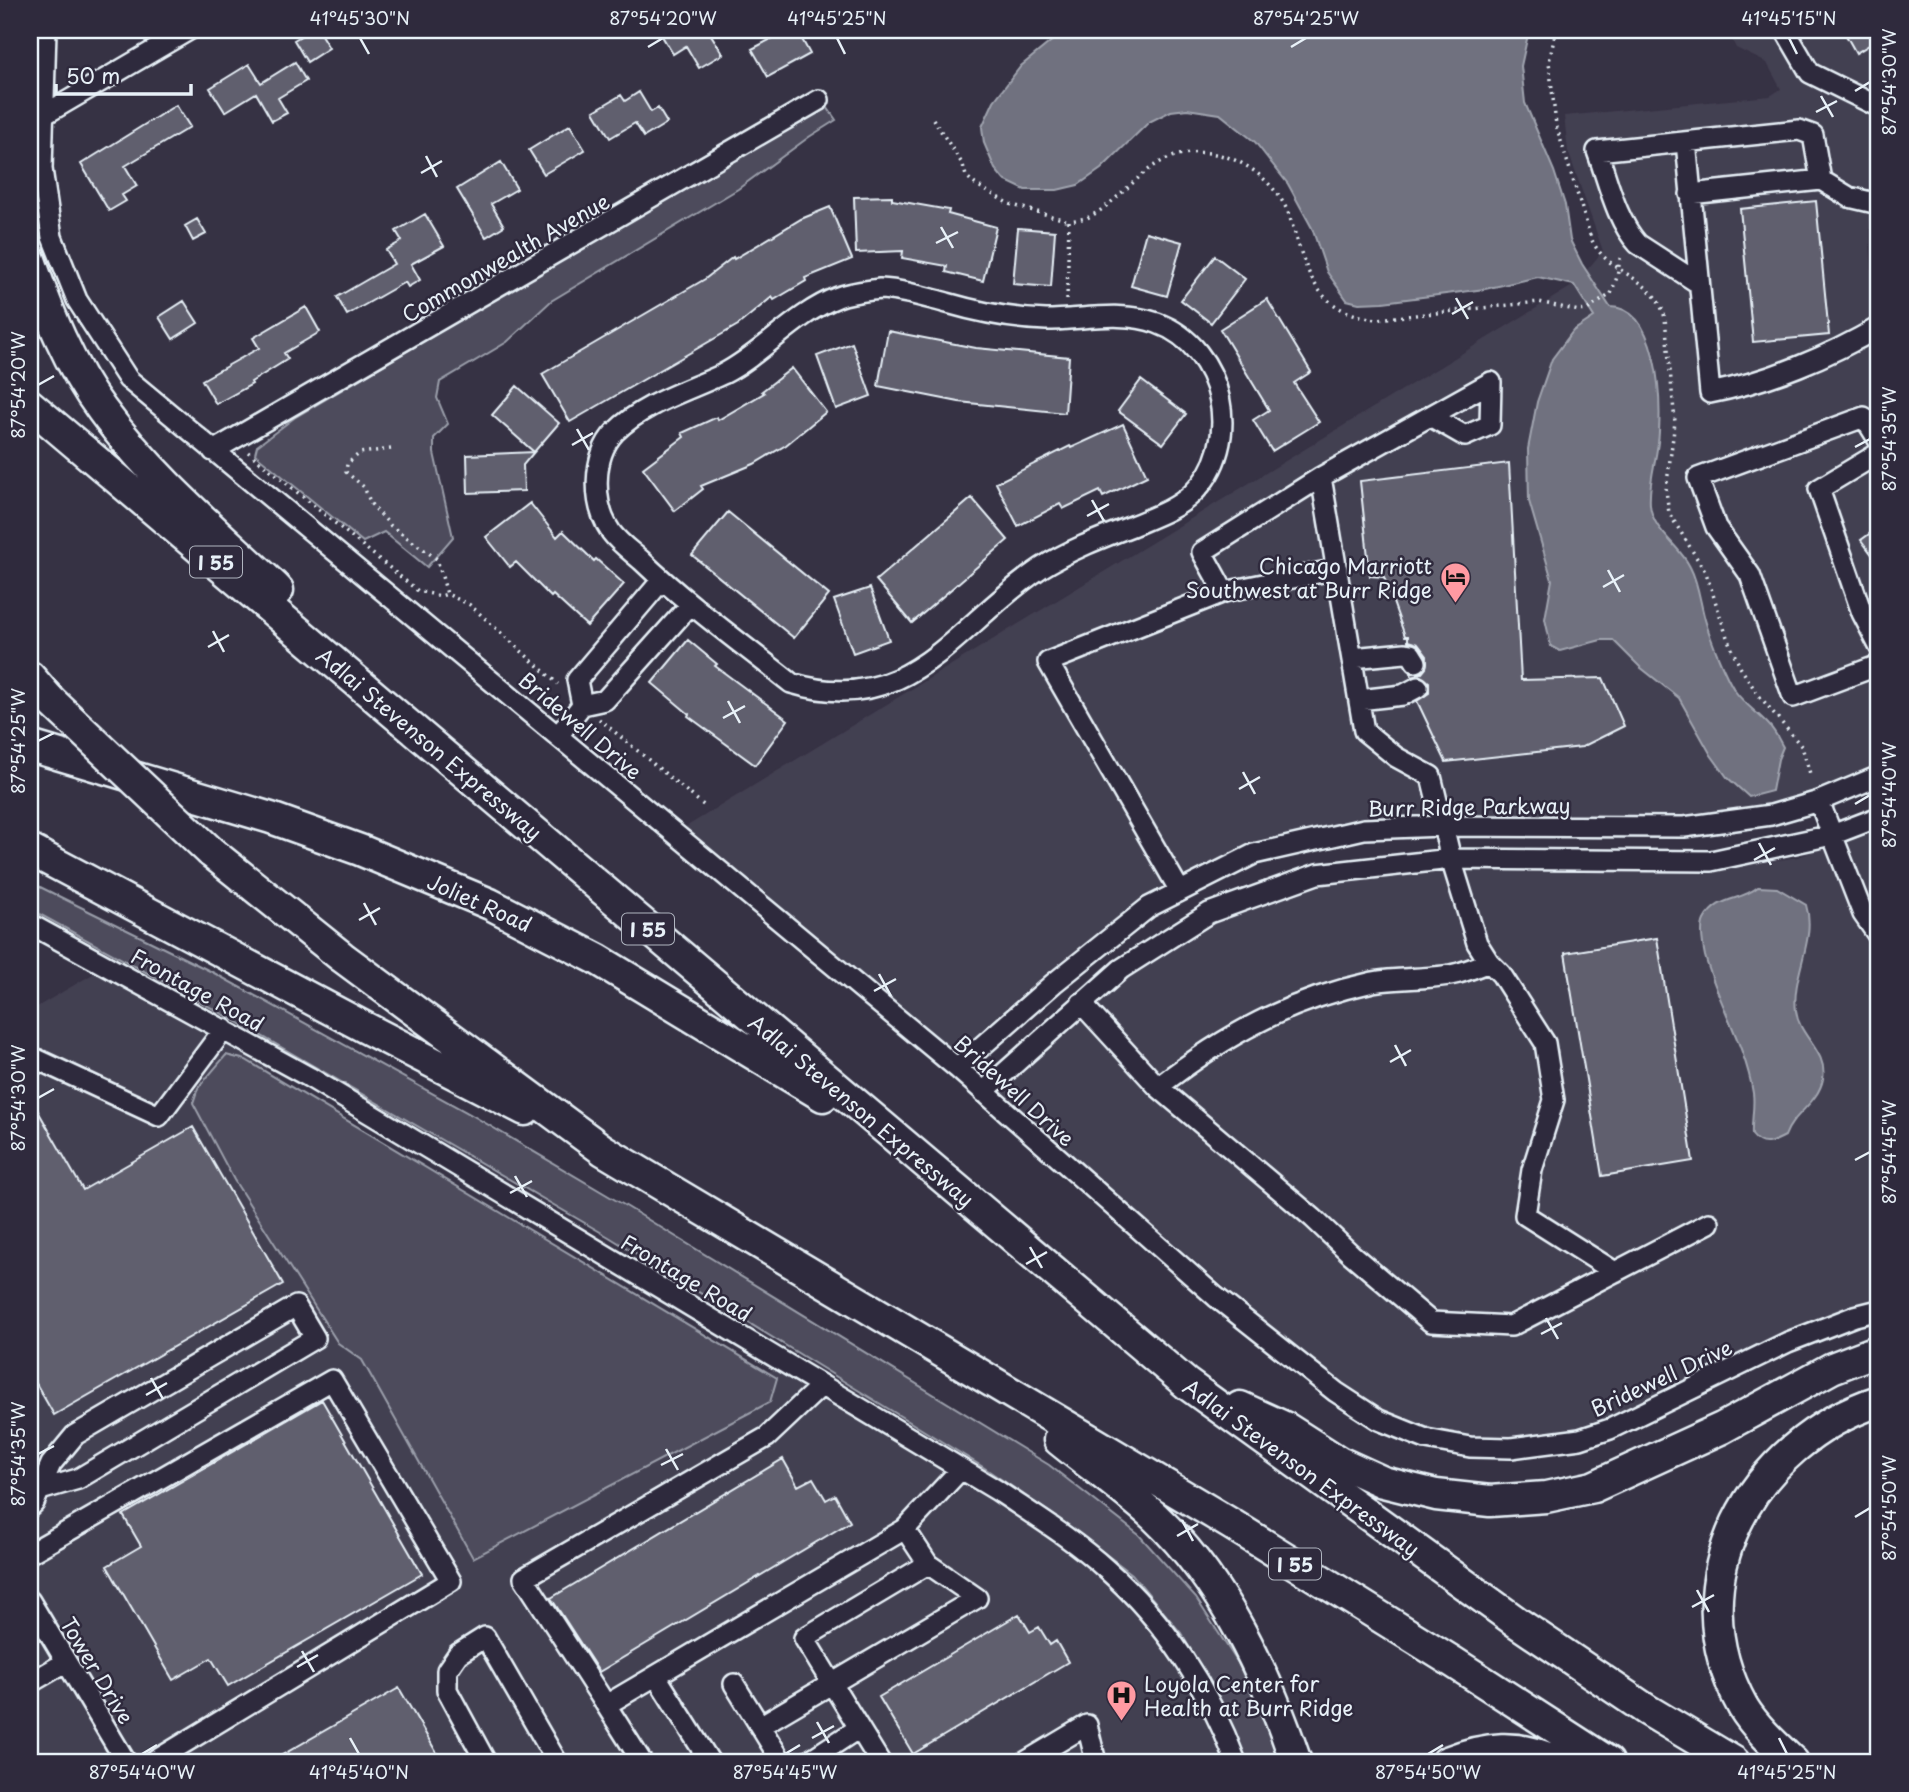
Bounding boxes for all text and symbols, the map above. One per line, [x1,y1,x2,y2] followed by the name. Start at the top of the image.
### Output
[310,4,410,31] text: 41°45'30"N
[609,4,717,31] text: 87°54'20"W
[787,4,887,31] text: 41°45'25"N
[1253,4,1359,31] text: 87°54'25"W
[1741,4,1837,31] text: 41°45'15"N
[1875,28,1902,135] text: 87°54'30"W
[56,52,191,96] scale bar
[66,59,120,91] text: 50 m
[395,184,615,330] street label: Commonwealth Avenue
[4,331,31,439] text: 87°54'20"W
[1875,386,1902,492] text: 87°54'35"W
[190,547,242,578] road number: I 55
[1186,549,1432,605] place label: Chicago Marriott Southwest at Burr Ridge
[1438,560,1472,604] hotel icon: Chicago Marriott Southwest at Burr Ridge
[310,639,550,847] street label: Adlai Stevenson Expressway
[512,664,650,786] street label: Bridewell Drive
[4,688,31,794] text: 87°54'25"W
[1875,741,1902,848] text: 87°54'40"W
[1367,788,1571,824] street label: Burr Ridge Parkway
[423,865,537,939] street label: Joliet Road
[622,914,674,945] road number: I 55
[126,939,270,1039] street label: Frontage Road
[742,1006,982,1214] street label: Adlai Stevenson Expressway
[948,1027,1082,1153] street label: Bridewell Drive
[4,1044,31,1151] text: 87°54'30"W
[1875,1099,1902,1204] text: 87°54'45"W
[615,1225,759,1329] street label: Frontage Road
[1585,1330,1737,1424] street label: Bridewell Drive
[1177,1370,1427,1564] street label: Adlai Stevenson Expressway
[4,1401,31,1507] text: 87°54'35"W
[1875,1454,1902,1561] text: 87°54'50"W
[1269,1548,1321,1580] road number: I 55
[53,1610,143,1730] street label: Tower Drive
[1144,1667,1353,1723] place label: Loyola Center for Health at Burr Ridge
[1104,1678,1138,1722] hospital icon: Loyola Center for Health at Burr Ridge
[89,1758,196,1785] text: 87°54'40"W
[309,1758,409,1785] text: 41°45'40"N
[733,1758,838,1785] text: 87°54'45"W
[1375,1758,1482,1785] text: 87°54'50"W
[1737,1758,1837,1785] text: 41°45'25"N

